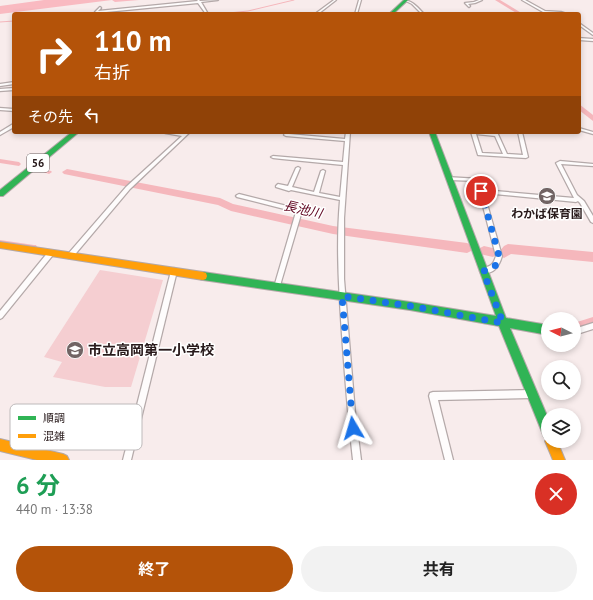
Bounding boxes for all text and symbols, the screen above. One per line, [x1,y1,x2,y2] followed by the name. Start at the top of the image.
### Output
[94,22,171,59] text: 110 m
[28,28,80,80] icon: right
[94,61,130,84] text: 右折
[81,104,103,126] icon: left
[28,107,73,126] text: その先
[27,154,49,172] road number: 56
[464,174,498,208] pin
[470,180,492,202] icon: arrive
[537,186,557,206] school or university icon: わかば保育園
[282,197,326,223] water label: 長池川
[511,206,583,221] place label: わかば保育園
[541,312,581,352] north arrow
[541,312,581,448] map controls
[65,340,85,360] school or university icon: 市立高岡第一小学校
[88,341,214,359] place label: 市立高岡第一小学校
[541,360,581,400] button: search
[10,404,142,450] legend
[332,407,374,449] position arrow
[541,408,581,448] button: layers
[43,411,65,425] text: 順調
[43,429,65,443] text: 混雑
[16,470,60,501] text: 6 分
[535,473,577,515] button: close
[16,501,93,518] text: 440 m · 13:38
[16,546,293,592] button: 終了
[301,546,577,592] button: 共有

